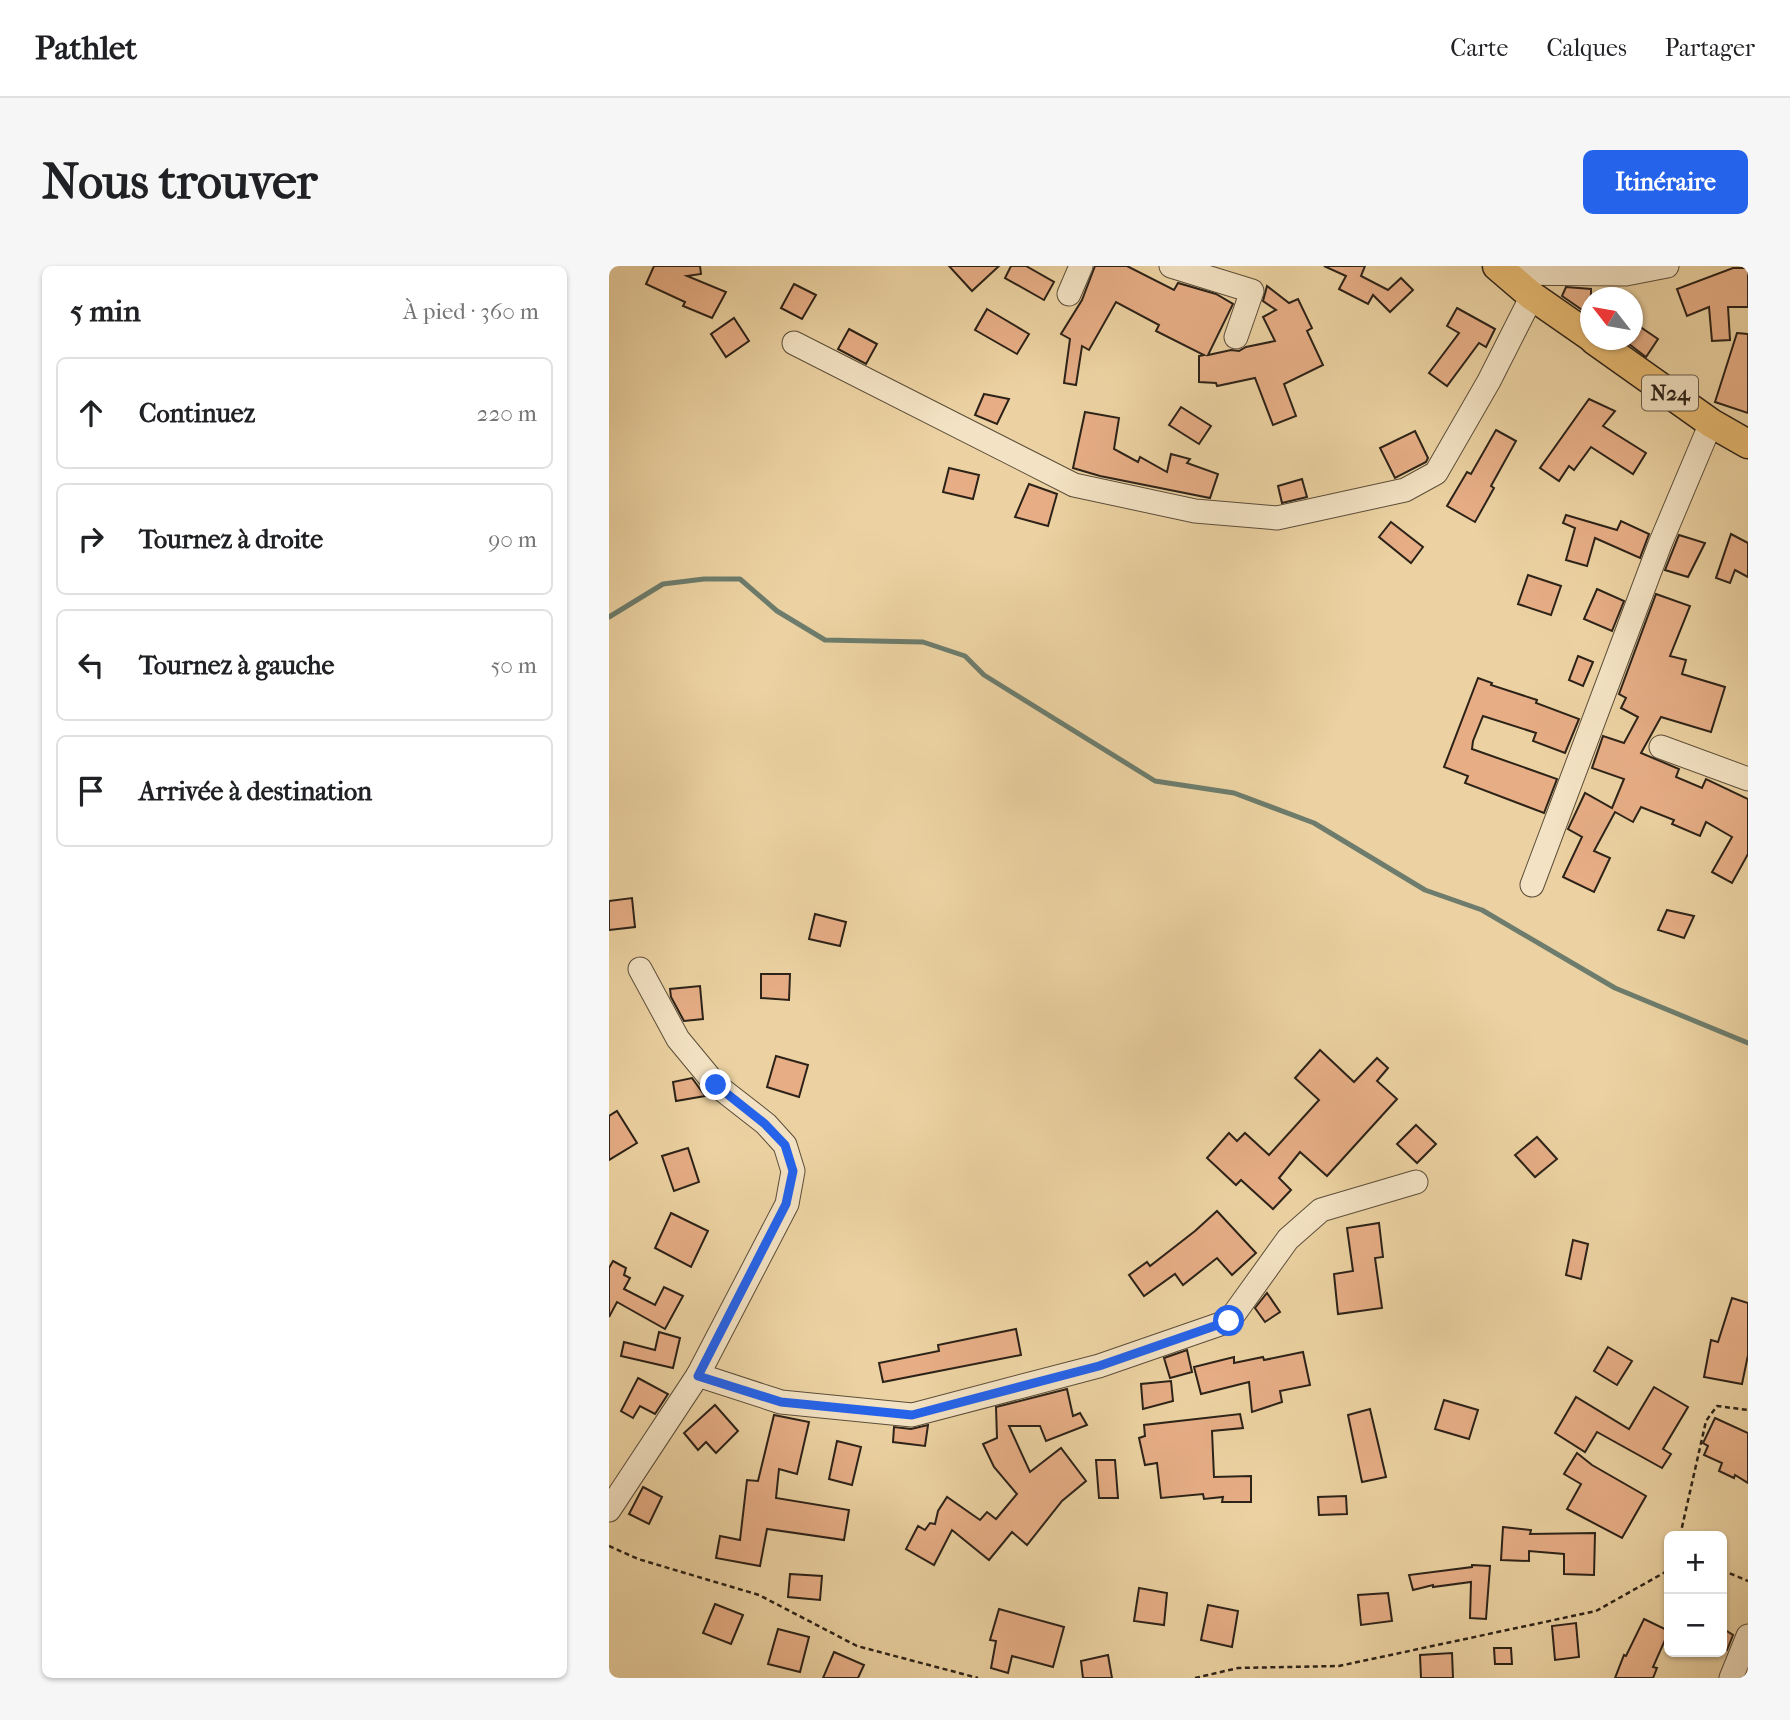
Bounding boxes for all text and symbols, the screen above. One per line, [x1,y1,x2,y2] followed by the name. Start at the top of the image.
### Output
[35,29,137,68] text: Pathlet
[1450,34,1508,62] text: Carte
[1546,34,1627,62] text: Calques
[1665,34,1755,62] text: Partager
[1583,150,1748,214] button: Itinéraire
[42,153,317,211] text: Nous trouver
[1580,287,1643,350] north arrow
[70,294,141,329] text: 5 min
[403,298,539,325] text: À pied · 360 m
[1642,376,1698,410] road number: N24
[72,394,110,432] icon: ahead
[139,398,255,429] text: Continuez
[477,400,537,427] text: 220 m
[72,520,110,558] icon: right
[139,524,323,555] text: Tournez à droite
[488,526,537,553] text: 90 m
[72,646,110,684] icon: left
[139,650,334,681] text: Tournez à gauche
[490,652,537,679] text: 50 m
[72,772,110,810] icon: arrive
[139,776,372,807] text: Arrivée à destination
[700,1069,731,1100] route end
[1213,1305,1244,1336] route start
[1664,1531,1727,1657] map controls
[1664,1531,1727,1594] button: +
[1664,1594,1727,1657] button: −

